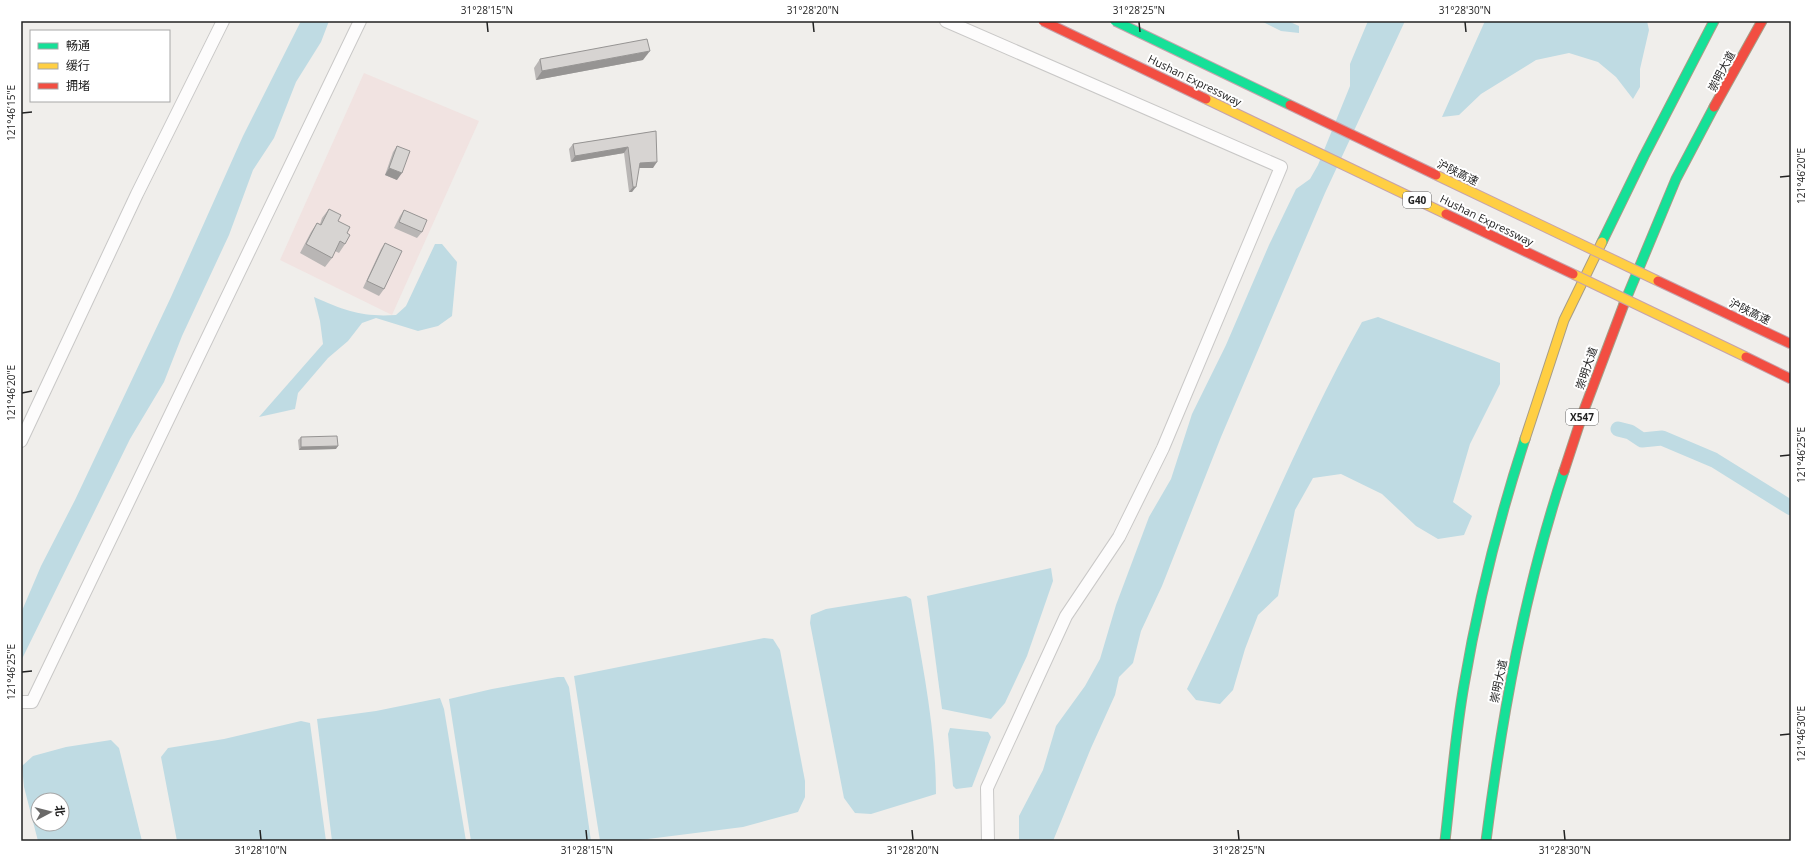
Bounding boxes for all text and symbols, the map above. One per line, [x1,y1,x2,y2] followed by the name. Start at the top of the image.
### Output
[461,3,513,17] text: 31°28'15"N
[787,3,839,17] text: 31°28'20"N
[1113,3,1165,17] text: 31°28'25"N
[1439,3,1491,17] text: 31°28'30"N
[30,30,170,102] legend
[66,37,90,54] text: 畅通
[1704,48,1738,94] street label: 崇明大道
[1146,51,1245,109] street label: Hushan Expressway
[66,57,90,74] text: 缓行
[66,77,90,94] text: 拥堵
[4,85,18,141] text: 121°46'15"E
[1794,148,1808,204] text: 121°46'20"E
[1435,156,1481,188] street label: 沪陕高速
[1438,191,1537,249] street label: Hushan Expressway
[1403,192,1431,208] road number: G40
[1727,295,1773,327] street label: 沪陕高速
[1572,345,1600,391] street label: 崇明大道
[4,365,18,421] text: 121°46'20"E
[1566,409,1598,425] road number: X547
[1794,427,1808,483] text: 121°46'25"E
[4,644,18,700] text: 121°46'25"E
[1486,658,1510,704] street label: 崇明大道
[1794,706,1808,762] text: 121°46'30"E
[30,792,70,832] north arrow
[52,804,69,817] text: 北
[235,843,287,857] text: 31°28'10"N
[561,843,613,857] text: 31°28'15"N
[887,843,939,857] text: 31°28'20"N
[1213,843,1265,857] text: 31°28'25"N
[1539,843,1591,857] text: 31°28'30"N

